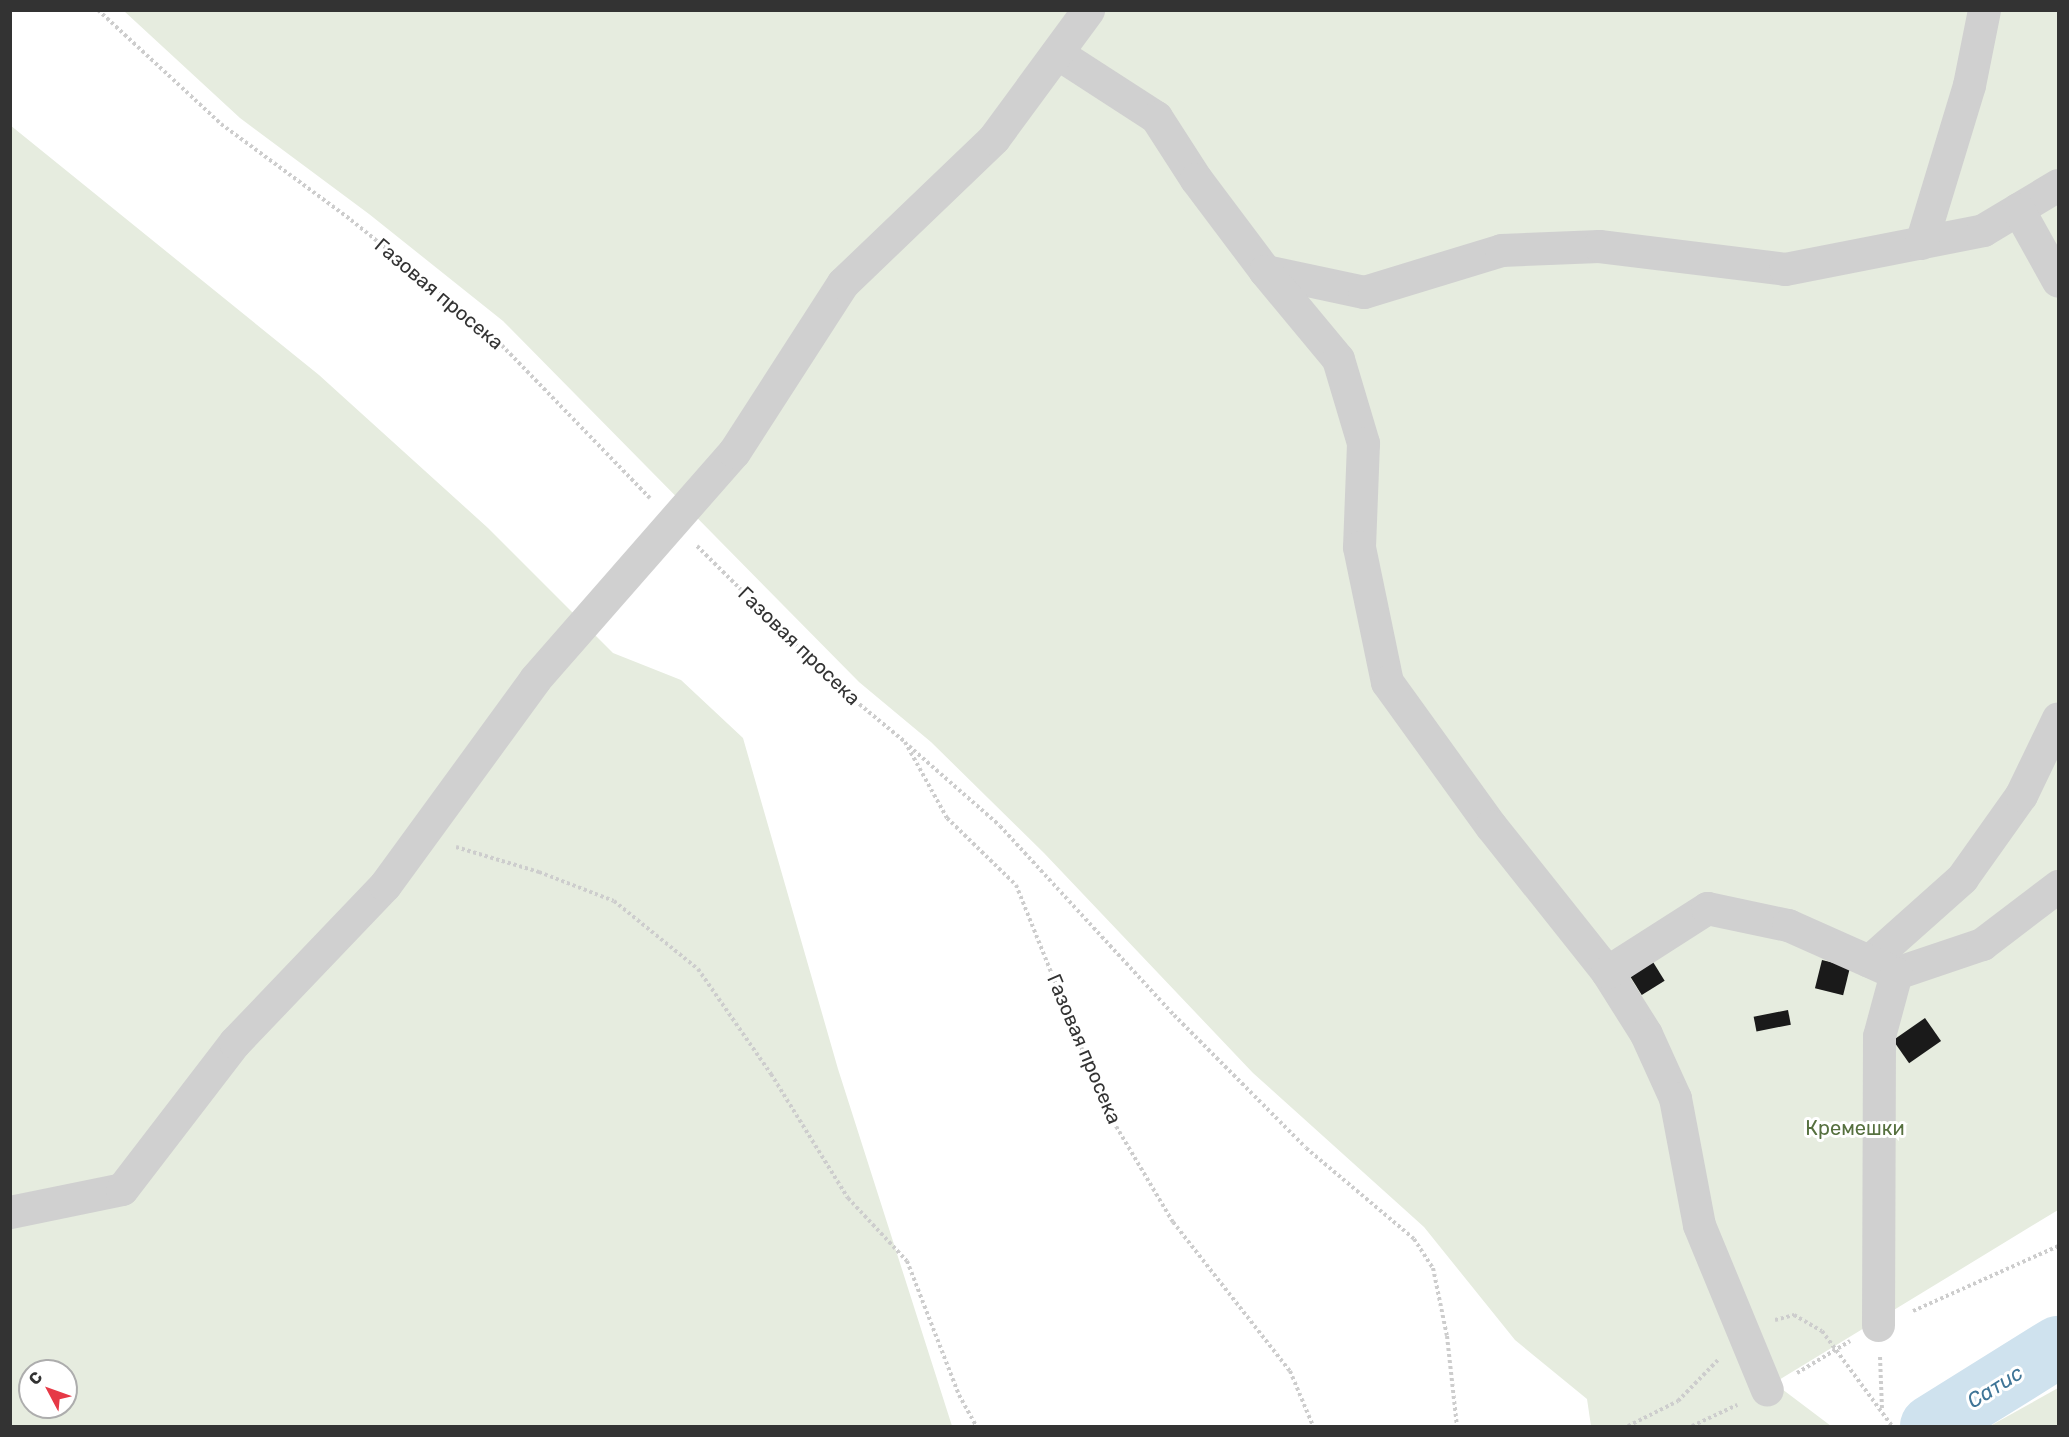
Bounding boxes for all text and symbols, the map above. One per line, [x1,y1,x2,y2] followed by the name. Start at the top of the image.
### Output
[370,233,508,355] street label: Газовая просека
[733,582,865,710] street label: Газовая просека
[1042,970,1126,1128] street label: Газовая просека
[1805,1116,1905,1140] park label: Кремешки
[18,1359,78,1419] north arrow
[1962,1360,2028,1414] water label: Сатис
[25,1368,46,1389] text: С

